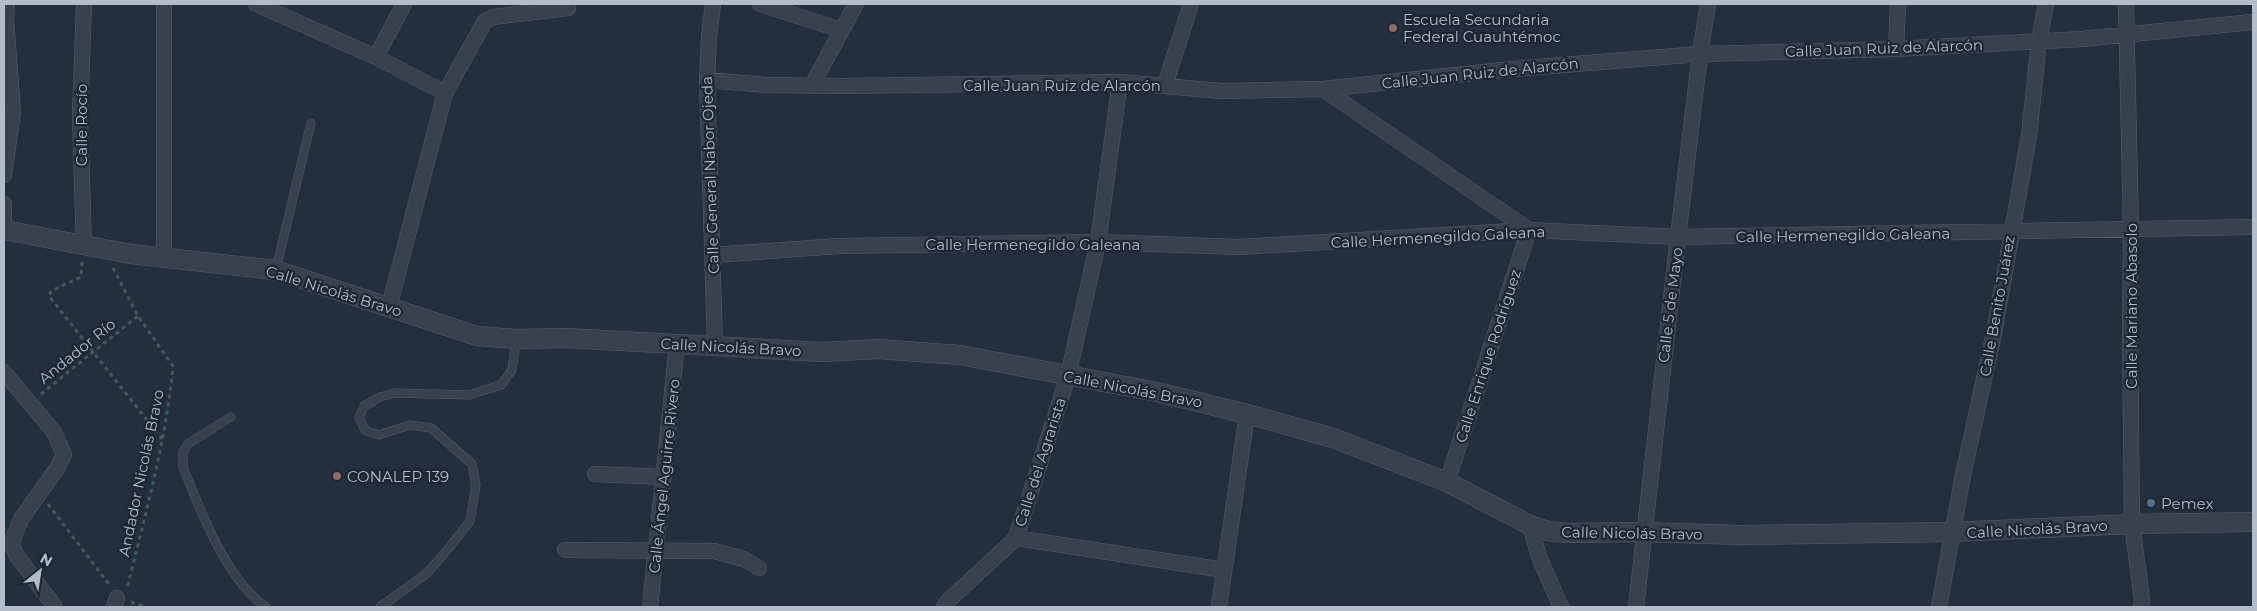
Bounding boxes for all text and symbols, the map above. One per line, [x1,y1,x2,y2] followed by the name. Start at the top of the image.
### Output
[1403,10,1561,46] place label: Escuela Secundaria Federal Cuauhtémoc
[1387,22,1399,34] marker: Escuela Secundaria Federal Cuauhtémoc
[1785,35,1983,61] street label: Calle Juan Ruiz de Alarcón
[1381,53,1579,93] street label: Calle Juan Ruiz de Alarcón
[697,76,723,274] street label: Calle General Nabor Ojeda
[963,76,1161,95] street label: Calle Juan Ruiz de Alarcón
[72,84,91,166] street label: Calle Rocío
[1330,222,1546,252] street label: Calle Hermenegildo Galeana
[2122,223,2141,389] street label: Calle Mariano Abasolo
[1735,224,1951,246] street label: Calle Hermenegildo Galeana
[1975,234,2019,378] street label: Calle Benito Juárez
[926,235,1140,254] street label: Calle Hermenegildo Galeana
[1653,246,1687,364] street label: Calle 5 de Mayo
[264,261,404,321] street label: Calle Nicolás Bravo
[1451,267,1525,445] street label: Calle Enrique Rodríguez
[35,314,119,388] street label: Andador Río
[660,334,802,360] street label: Calle Nicolás Bravo
[1062,366,1204,412] street label: Calle Nicolás Bravo
[644,378,684,574] street label: Calle Ángel Aguirre Rivero
[114,388,168,558] street label: Andador Nicolás Bravo
[1010,395,1070,529] street label: Calle del Agrarista
[347,467,449,486] place label: CONALEP 139
[331,470,343,482] marker: CONALEP 139
[2161,494,2213,513] place label: Pemex
[2145,497,2157,509] marker: Pemex
[1966,516,2108,542] street label: Calle Nicolás Bravo
[1561,522,1703,544] street label: Calle Nicolás Bravo
[15,546,65,596] north arrow
[37,549,56,570] text: N

